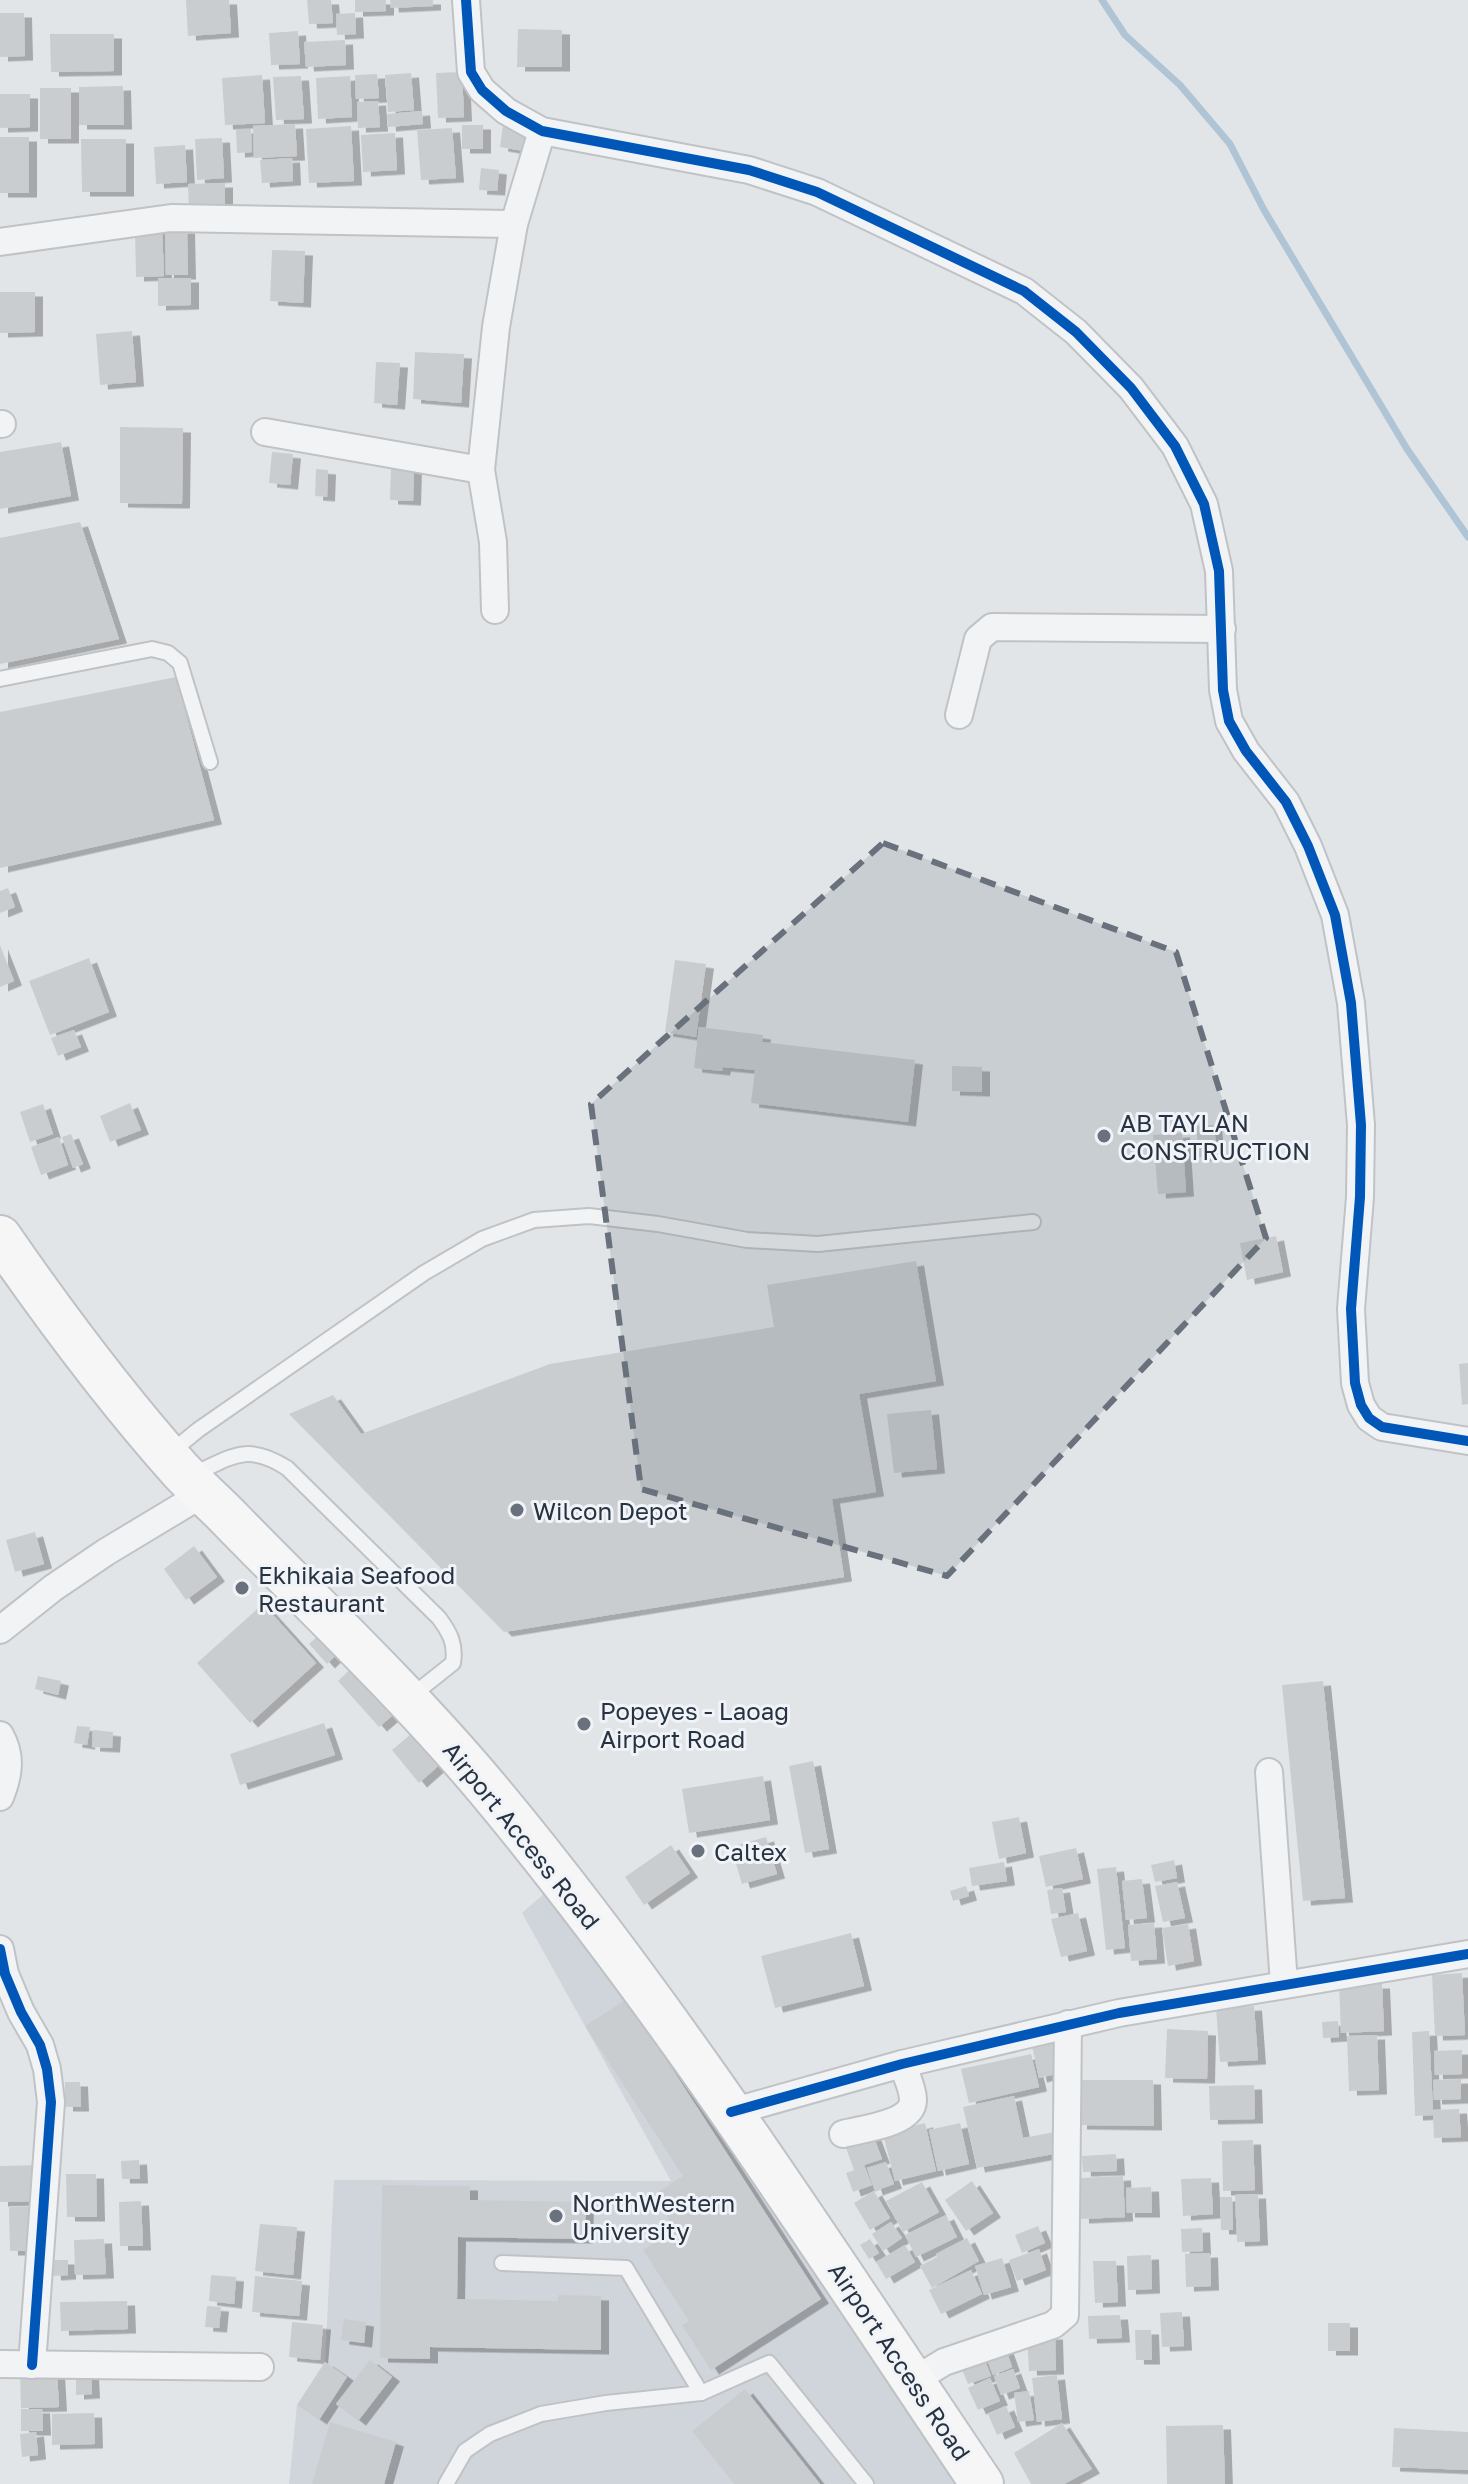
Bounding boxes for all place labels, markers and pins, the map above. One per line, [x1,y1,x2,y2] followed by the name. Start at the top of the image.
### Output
[1120,1108,1310,1165] place label: AB TAYLAN CONSTRUCTION
[1095,1127,1113,1145] marker: AB TAYLAN CONSTRUCTION
[533,1496,688,1525] place label: Wilcon Depot
[508,1501,526,1519] marker: Wilcon Depot
[258,1560,455,1617] place label: Ekhikaia Seafood Restaurant
[233,1579,251,1597] marker: Ekhikaia Seafood Restaurant
[600,1696,789,1753] place label: Popeyes - Laoag Airport Road
[575,1715,593,1733] marker: Popeyes - Laoag Airport Road
[714,1837,787,1866] place label: Caltex
[689,1842,707,1860] marker: Caltex
[572,2188,735,2245] place label: NorthWestern University
[547,2207,565,2225] marker: NorthWestern University

